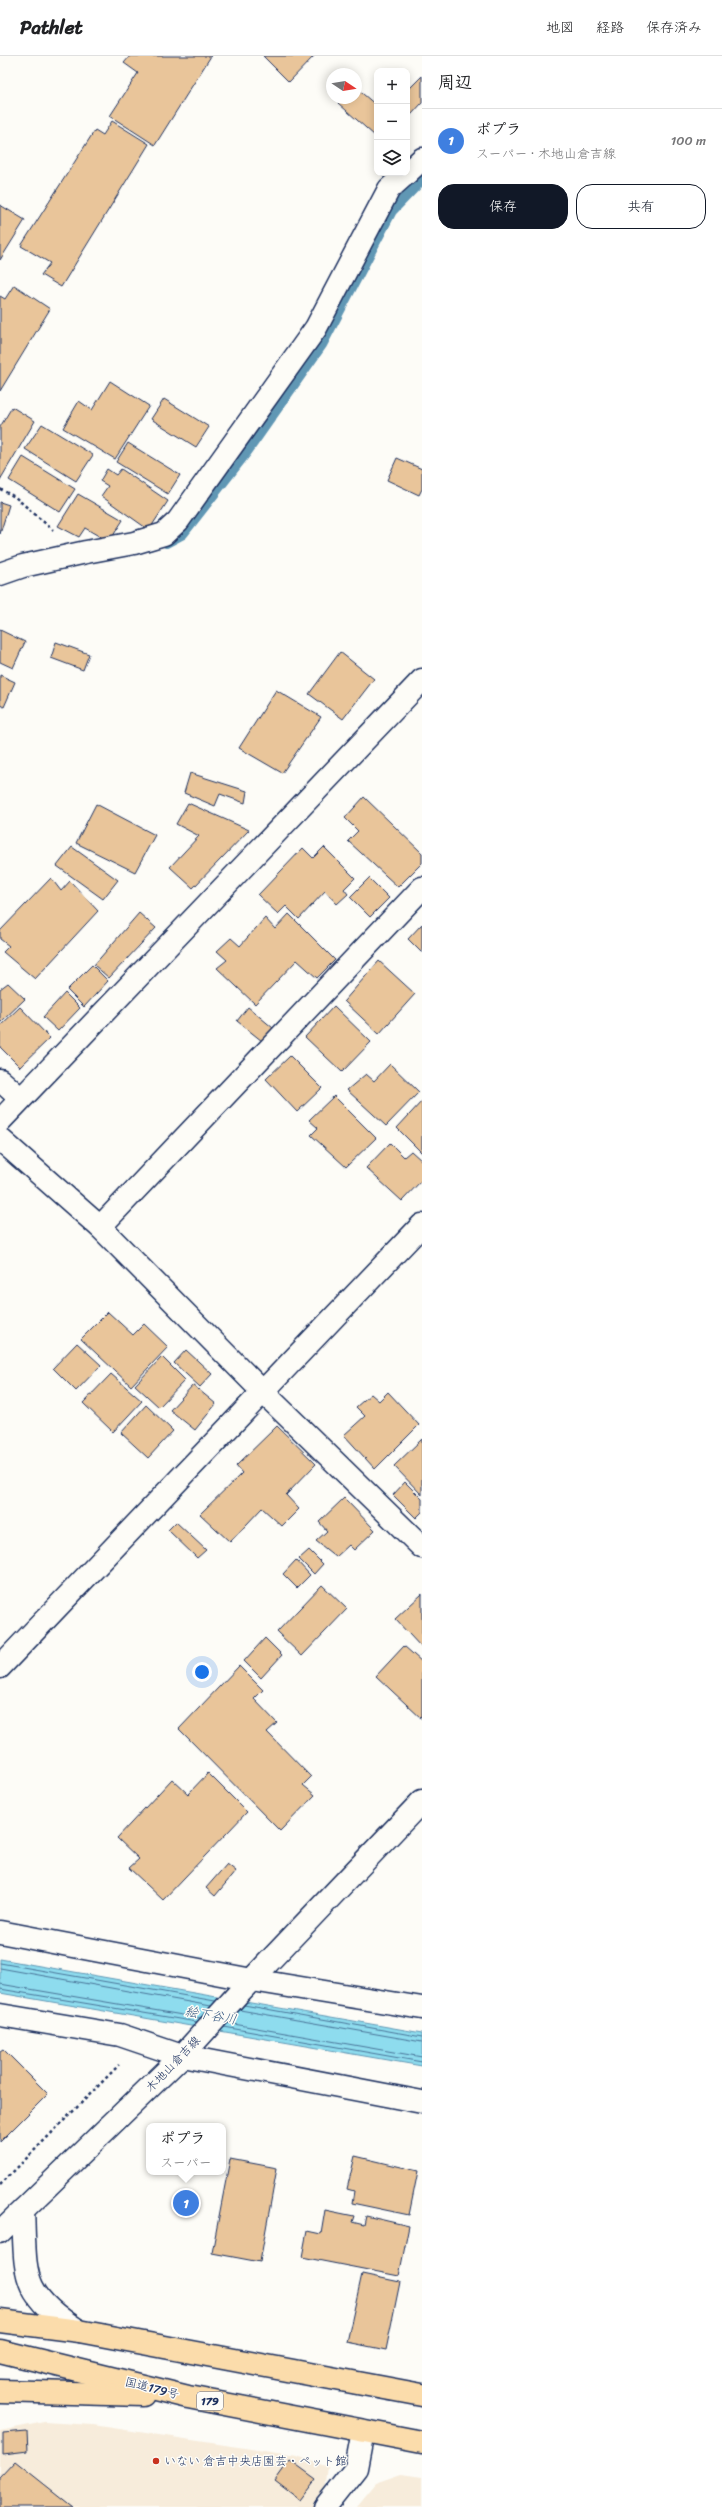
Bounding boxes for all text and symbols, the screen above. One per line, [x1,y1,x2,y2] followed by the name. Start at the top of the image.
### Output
[20,11,83,44] text: Pathlet
[546,15,574,40] text: 地図
[596,15,624,40] text: 経路
[646,15,702,40] text: 保存済み
[438,67,472,97] text: 周辺
[326,68,362,104] north arrow
[374,68,410,176] map controls
[374,68,410,104] button: +
[374,104,410,140] button: −
[476,116,521,142] text: ポプラ
[448,129,454,152] text: 1
[671,129,706,152] text: 100 m
[374,140,410,176] button: layers
[476,142,616,165] text: スーパー · 木地山倉吉線
[438,184,568,229] button: 保存
[576,184,706,229] button: 共有
[192,1662,212,1682] your location
[183,1999,239,2031] water label: 絵下谷川
[140,2030,206,2098] street label: 木地山倉吉線
[146,2123,226,2175] popup
[160,2125,205,2151] text: ポプラ
[160,2151,212,2174] text: スーパー
[173,2188,199,2218] pin: 1
[122,2371,182,2405] street label: 国道179号
[197,2392,223,2410] road number: 179
[164,2450,347,2472] place label: いない 倉吉中央店園芸・ペット館
[151,2456,161,2466] marker: いない 倉吉中央店園芸・ペット館

